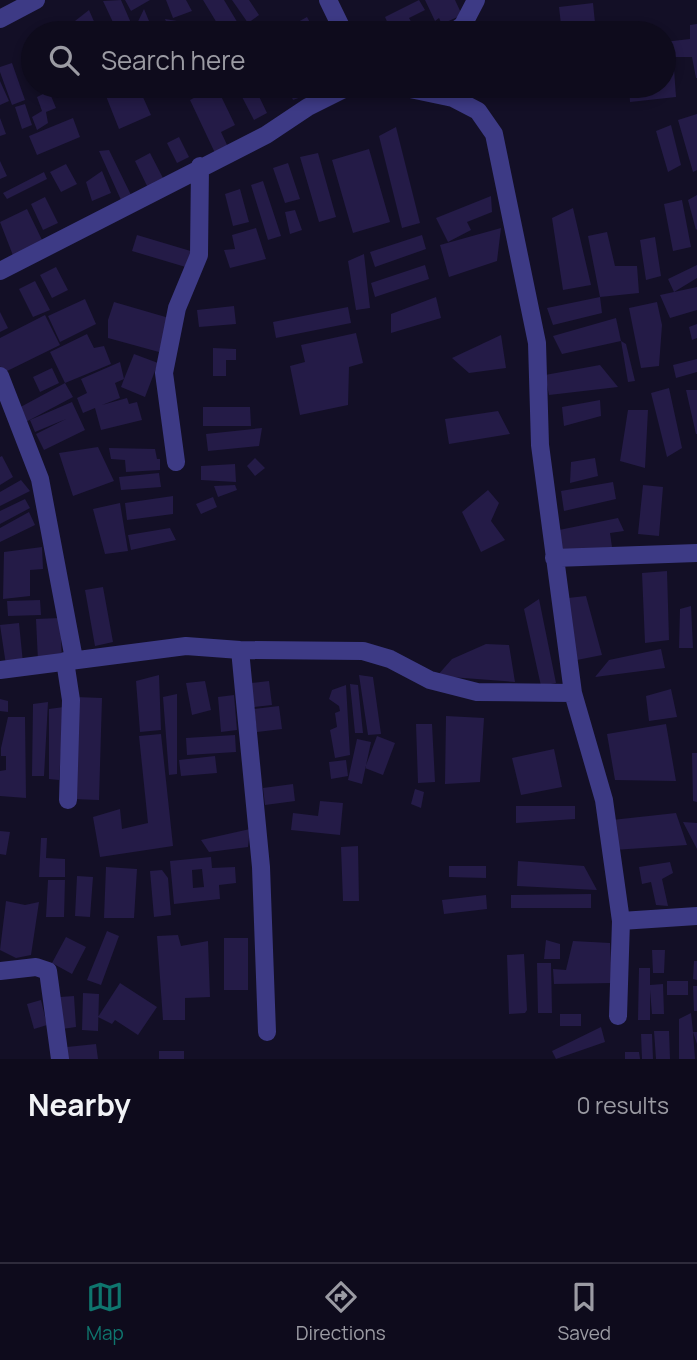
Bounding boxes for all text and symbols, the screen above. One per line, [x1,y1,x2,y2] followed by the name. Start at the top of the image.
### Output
[21,21,676,98] search box
[45,41,83,79] icon: search
[101,42,246,78] text: Search here
[28,1084,131,1125] text: Nearby
[576,1089,669,1121] text: 0 results
[86,1278,124,1346] tab: Map
[296,1278,386,1346] tab: Directions
[558,1278,611,1346] tab: Saved

